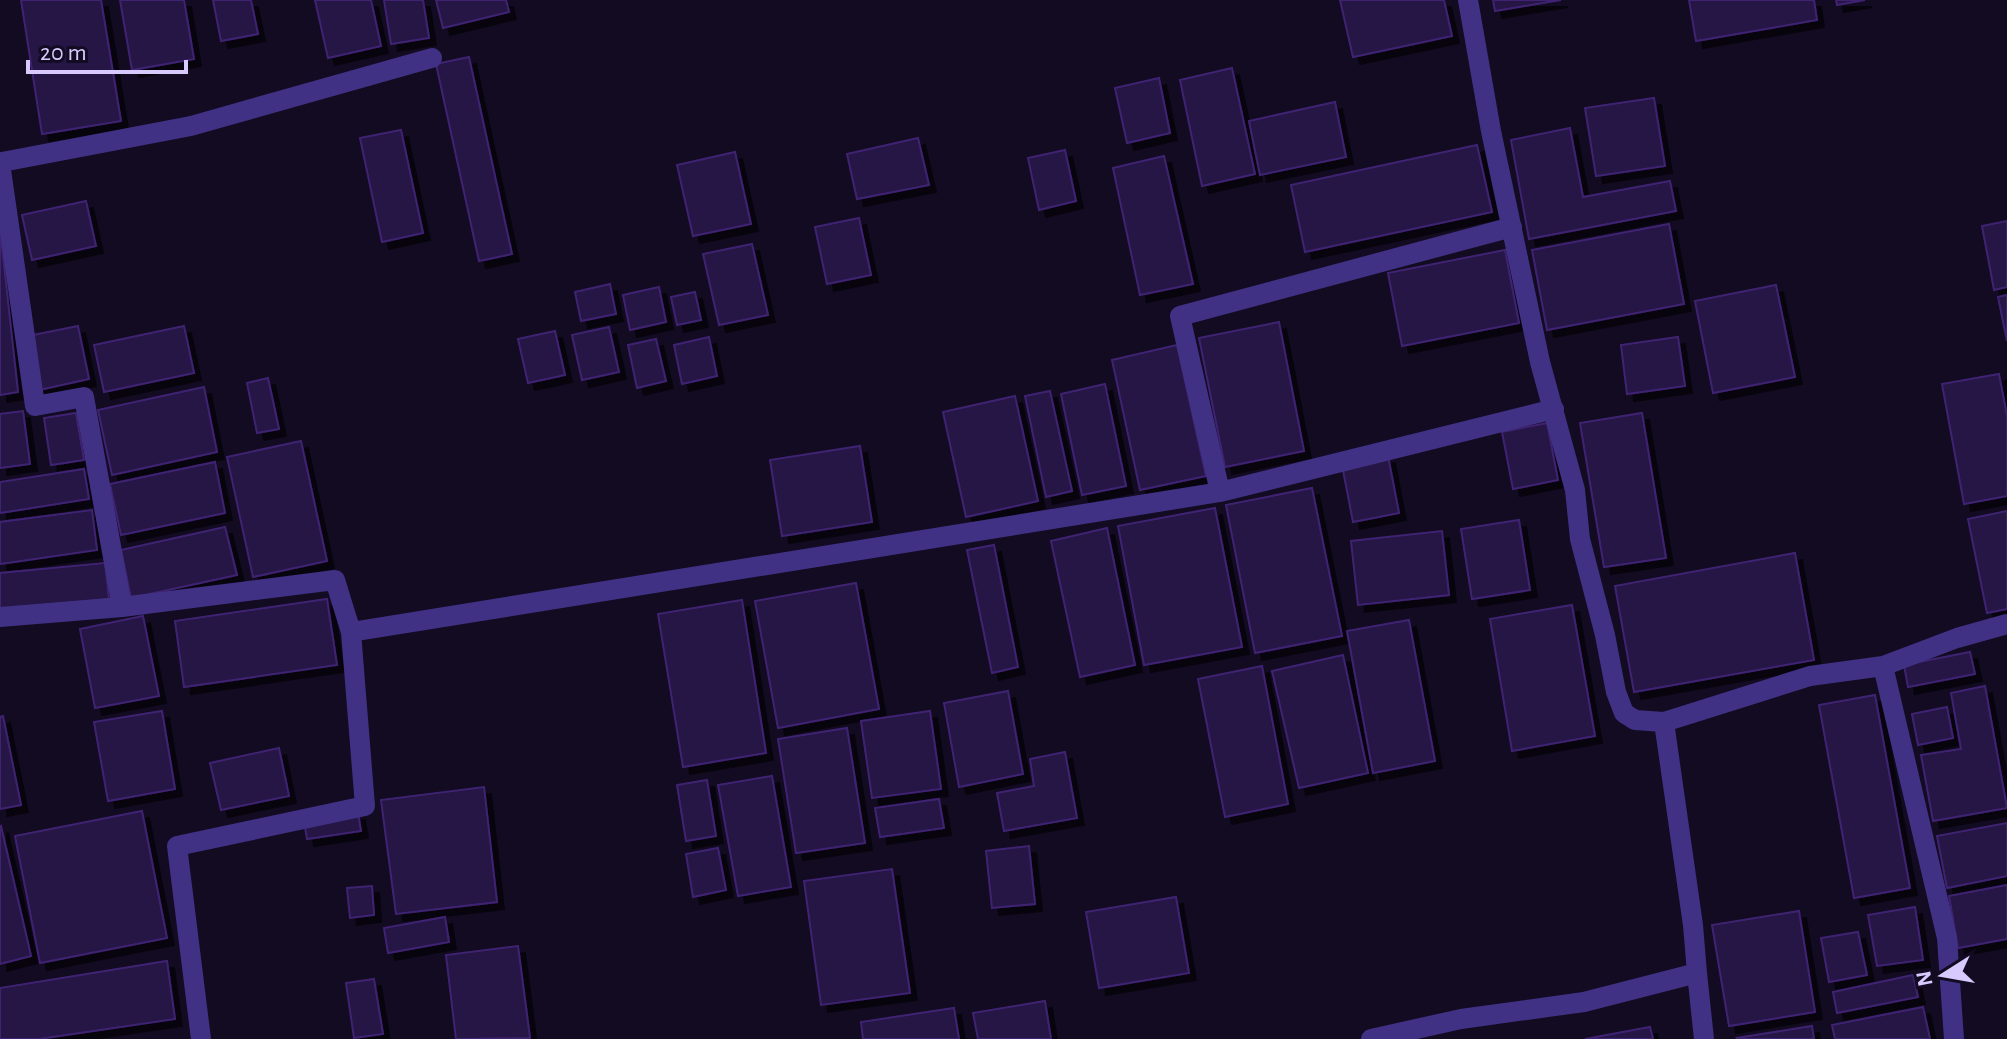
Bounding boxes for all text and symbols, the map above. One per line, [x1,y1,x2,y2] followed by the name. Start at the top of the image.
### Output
[28,24,186,74] scale bar
[40,41,87,65] text: 20 m
[1903,935,1983,1015] north arrow
[1912,969,1937,988] text: N

